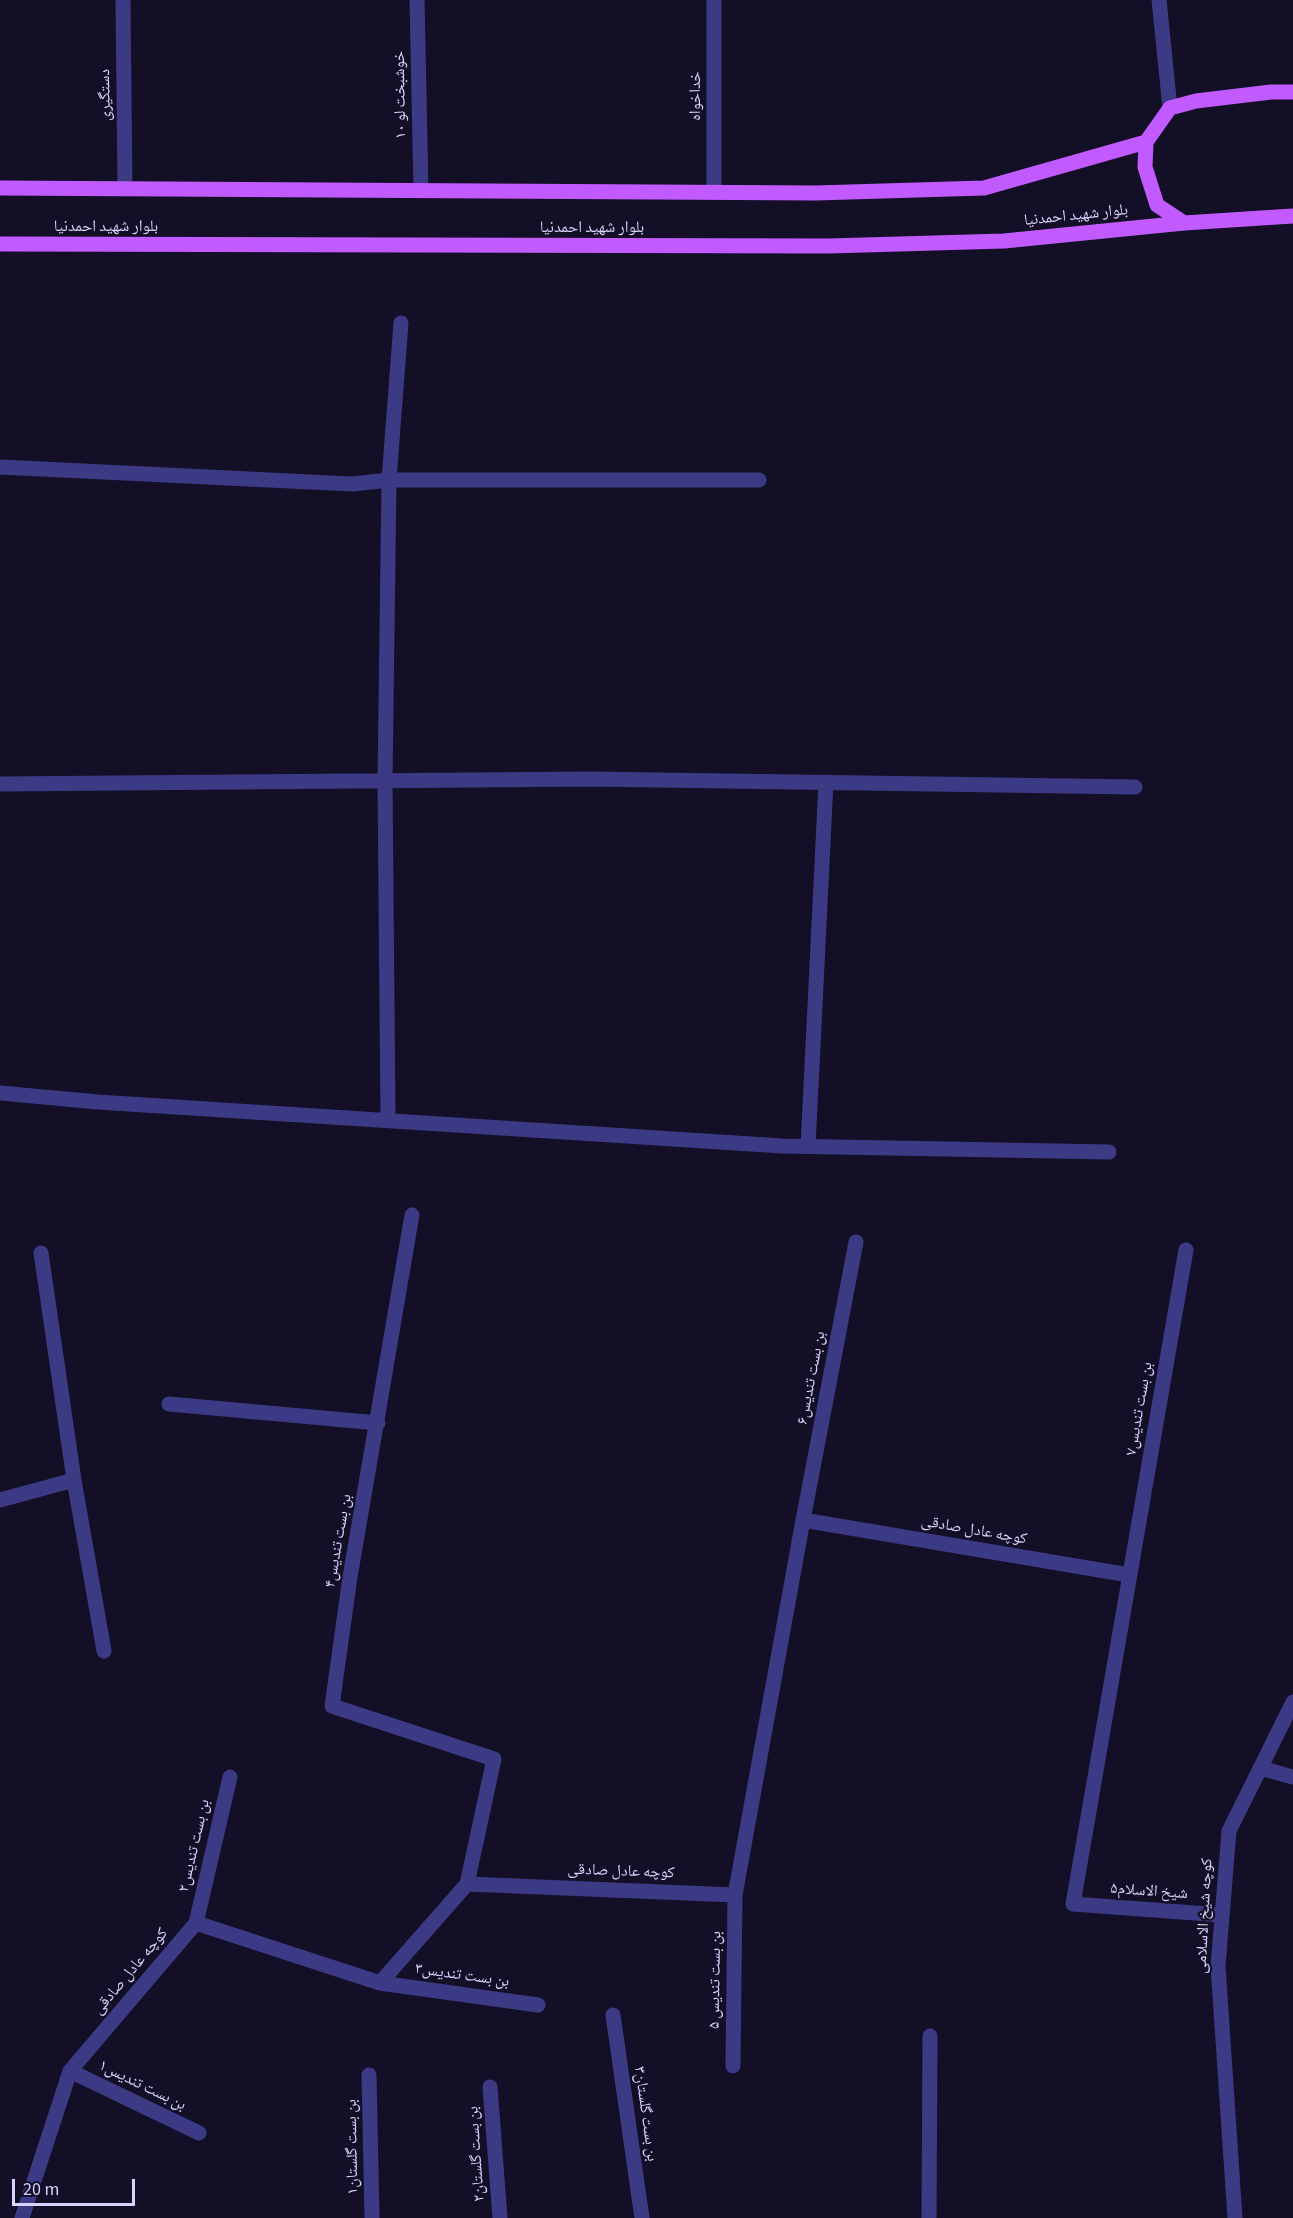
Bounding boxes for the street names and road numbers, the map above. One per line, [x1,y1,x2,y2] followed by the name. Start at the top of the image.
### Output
[391,51,411,139] street label: خوشبخت لو ۱۰
[96,69,116,121] street label: دستگیری
[686,71,706,121] street label: خداخواه
[1023,201,1129,231] street label: بلوار شهید احمدنیا
[54,217,158,237] street label: بلوار شهید احمدنیا
[540,218,644,238] street label: بلوار شهید احمدنیا
[794,1330,830,1426] street label: بن بست تندیس۶
[1122,1361,1158,1457] street label: بن بست تندیس۷
[321,1493,357,1589] street label: بن بست تندیس۴
[920,1512,1028,1550] street label: کوچه عادل صادقی
[175,1798,215,1894] street label: بن بست تندیس۲
[1192,1858,1218,1974] street label: کوچه شیخ الاسلامی
[567,1861,675,1883] street label: کوچه عادل صادقی
[1110,1880,1188,1904] street label: شیخ الاسلام۵
[89,1925,173,2019] street label: کوچه عادل صادقی
[706,1931,726,2029] street label: بن بست تندیس ۵
[414,1960,510,1992] street label: بن بست تندیس۳
[95,2057,189,2115] street label: بن بست تندیس۱
[629,2065,661,2163] street label: بن بست گلستان۳
[343,2099,363,2195] street label: بن بست گلستان۱
[464,2106,490,2202] street label: بن بست گلستان۲

